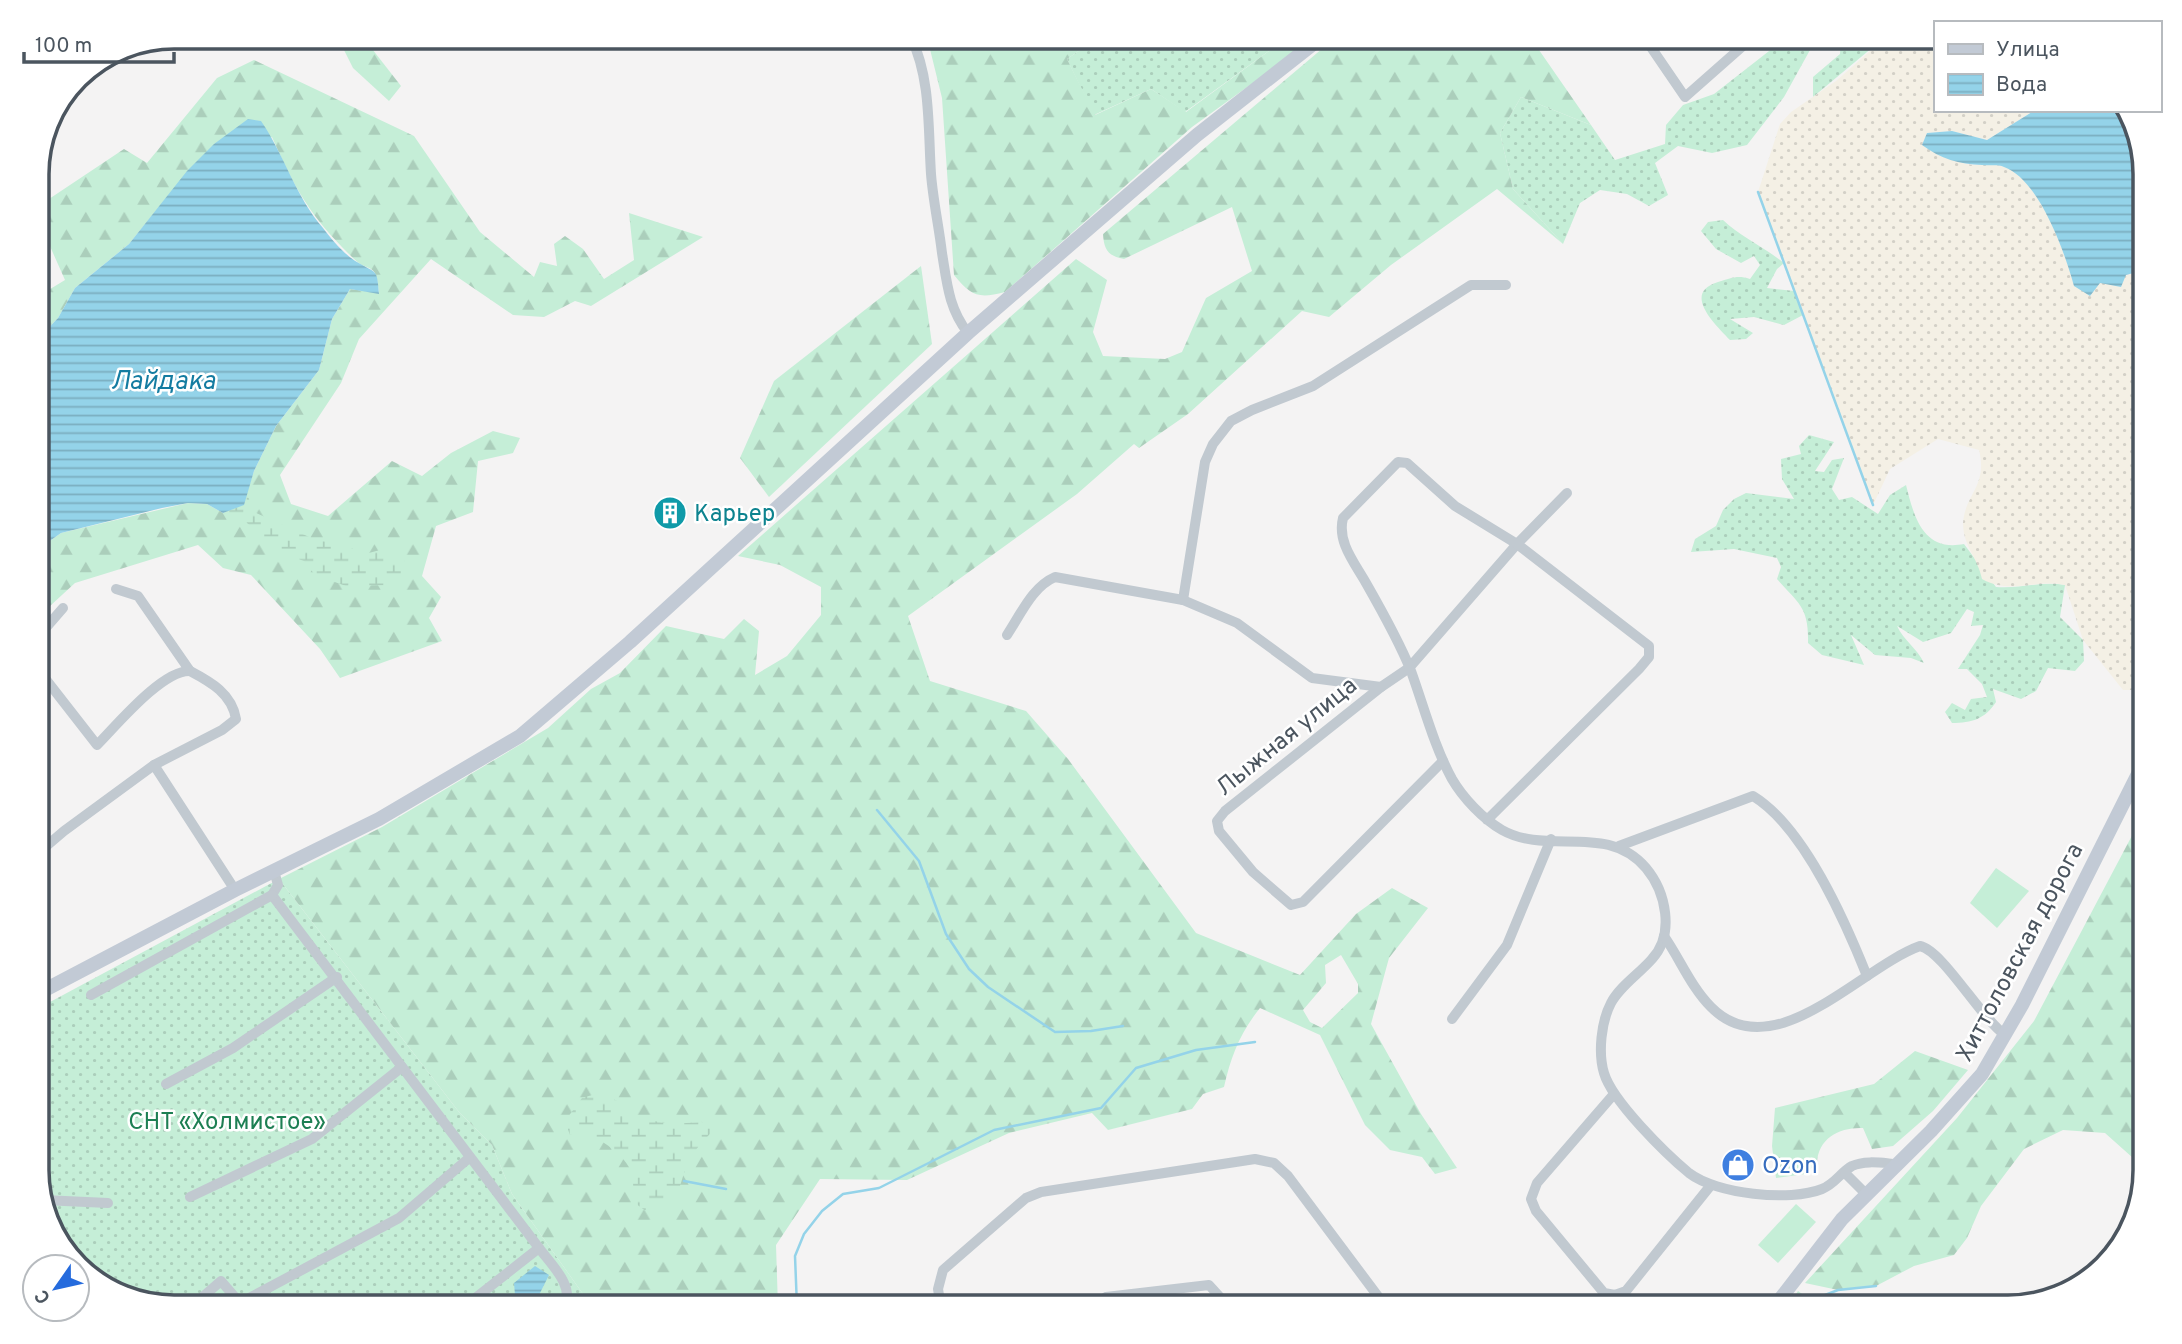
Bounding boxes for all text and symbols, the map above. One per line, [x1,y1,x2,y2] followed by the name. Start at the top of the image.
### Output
[24,21,175,65] scale bar
[1934,21,2161,112] legend
[35,33,92,60] text: 100 m
[1996,37,2060,64] text: Улица
[1996,72,2047,99] text: Вода
[111,366,216,399] water label: Лайдака
[651,494,689,532] building icon: Карьер
[694,500,775,530] place label: Карьер
[1211,671,1364,804] street label: Лыжная улица
[1950,838,2091,1067] street label: Хиттоловская дорога
[128,1108,326,1138] park label: СНТ «Холмистое»
[1719,1146,1757,1184] shop icon: Ozon
[1762,1152,1818,1182] place label: Ozon
[21,1253,91,1323] north arrow
[30,1285,57,1308] text: С

